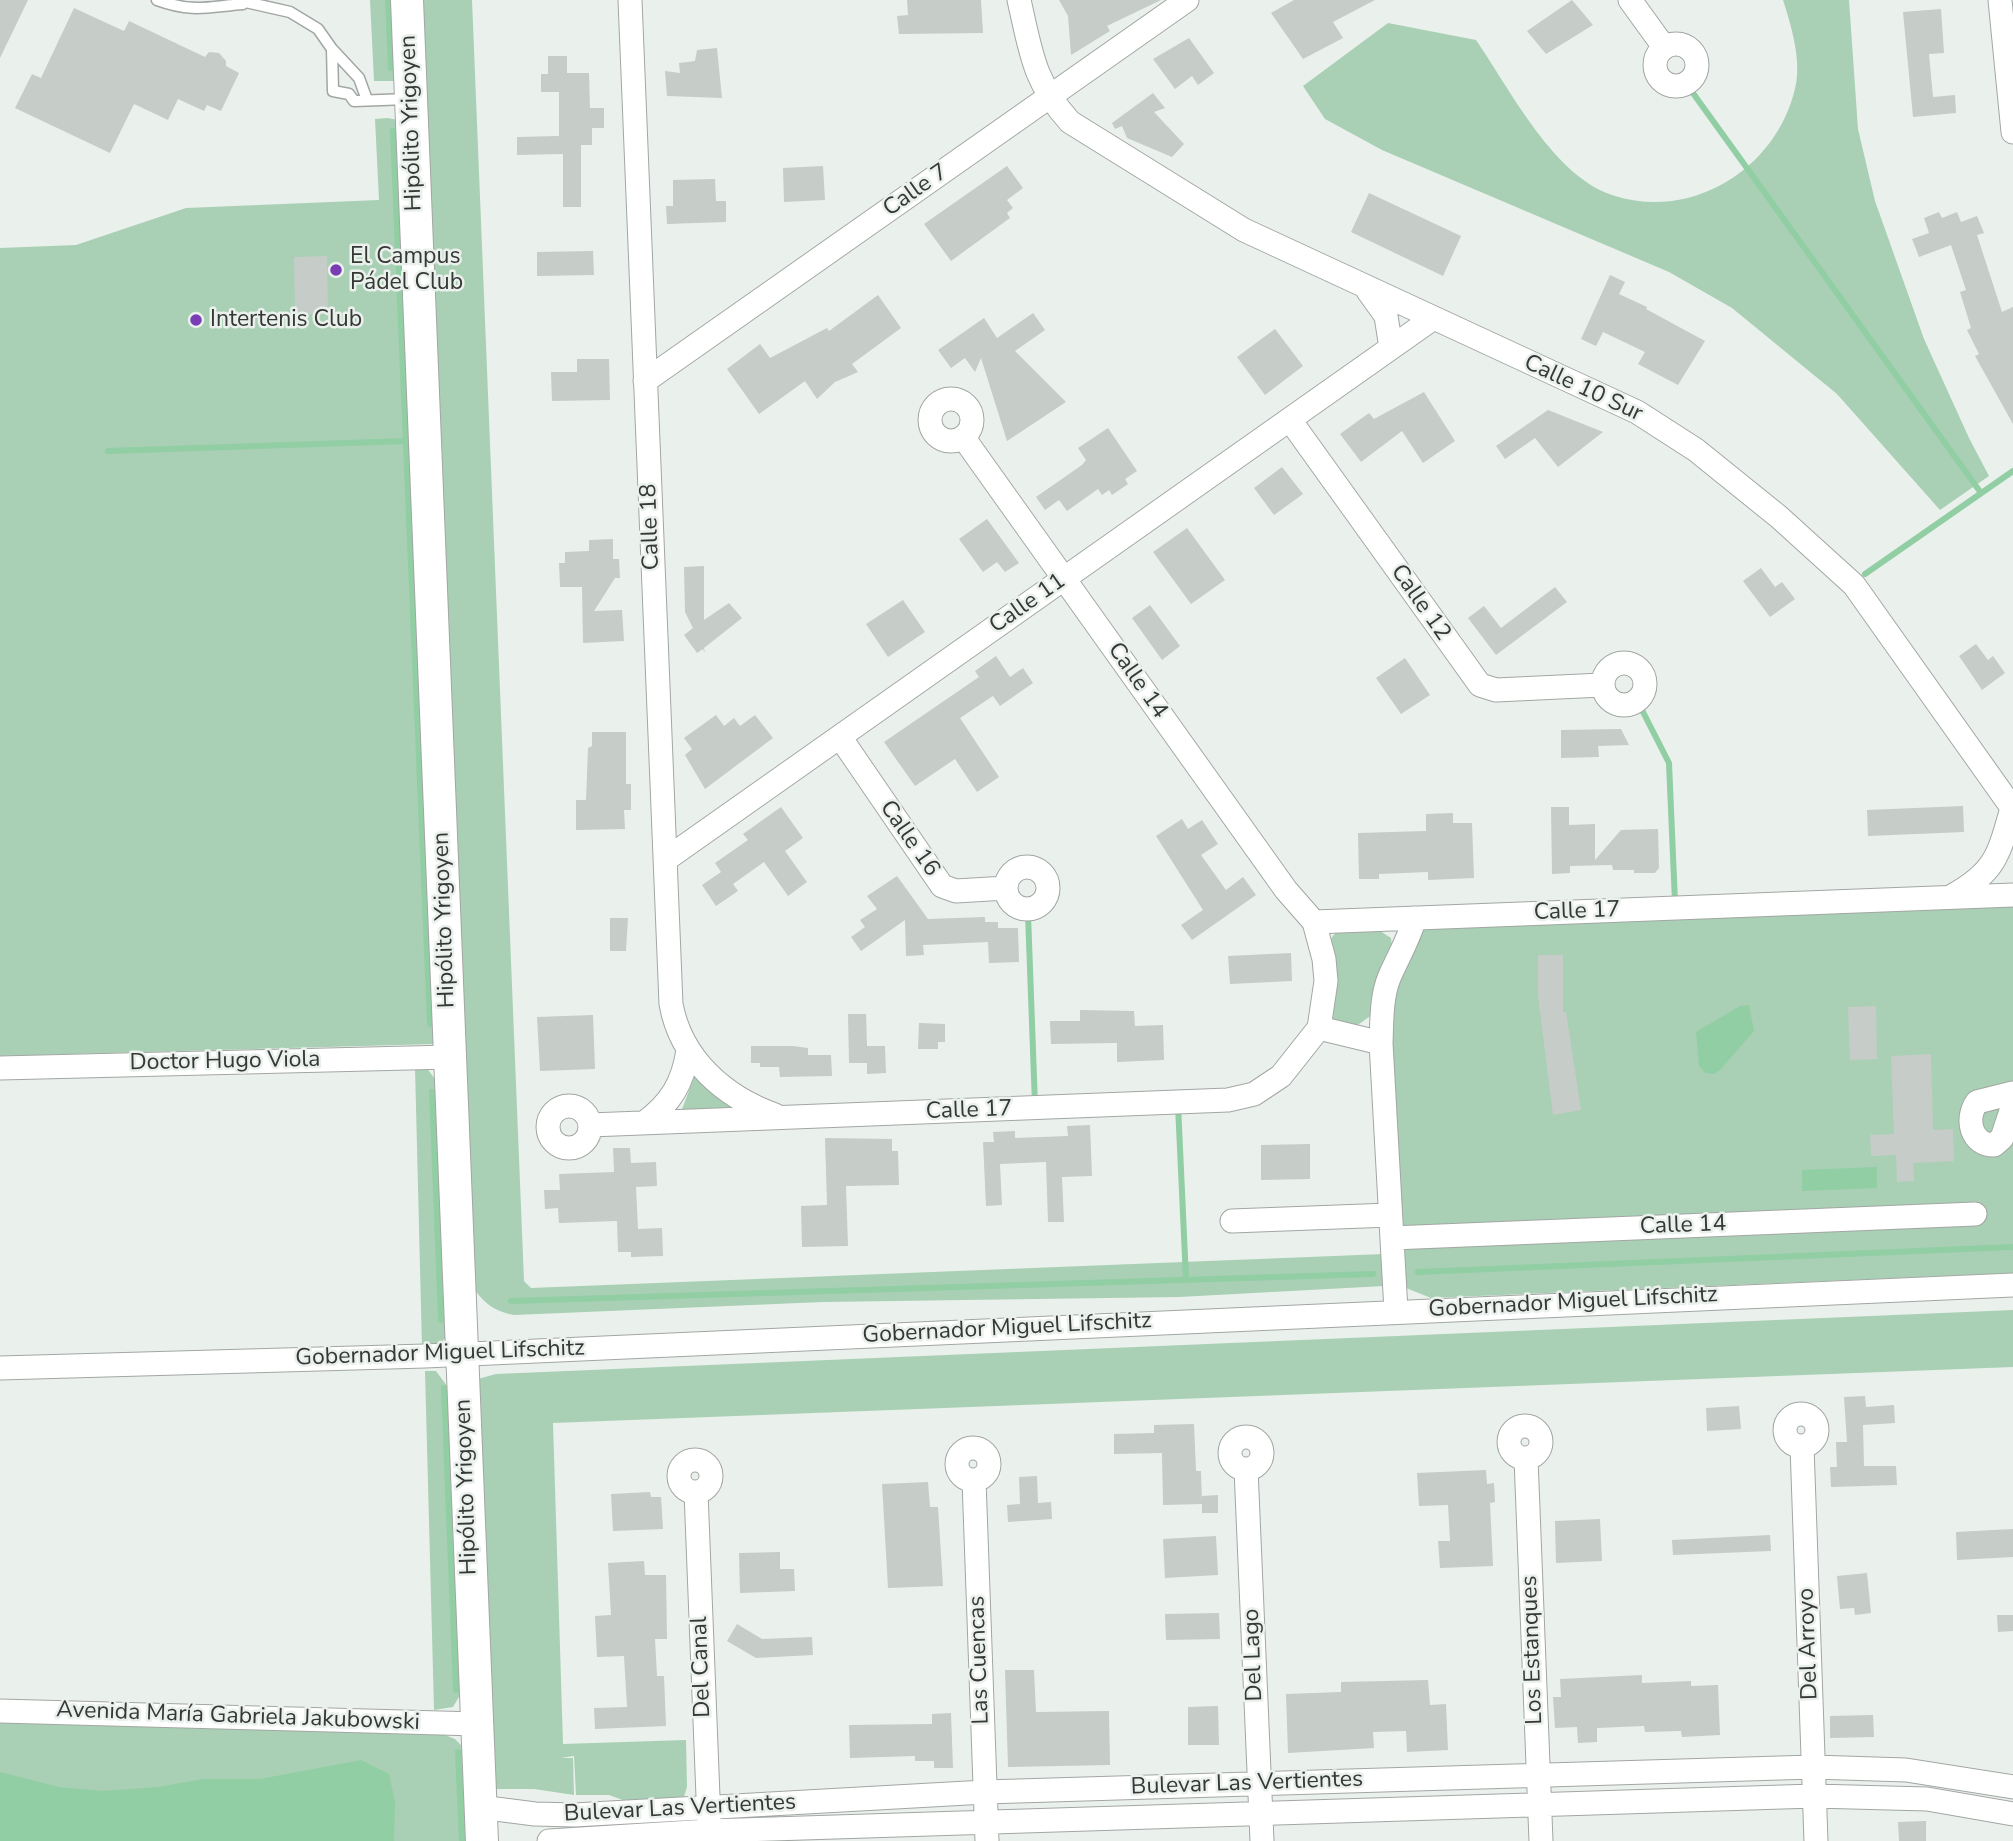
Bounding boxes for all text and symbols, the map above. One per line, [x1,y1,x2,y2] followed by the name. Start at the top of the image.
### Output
[395,34,429,212] street label: Hipólito Yrigoyen
[878,159,954,223] street label: Calle 7
[350,243,463,297] place label: El Campus Pádel Club
[328,262,344,278] marker: El Campus Pádel Club
[210,306,362,334] place label: Intertenis Club
[188,312,204,328] marker: Intertenis Club
[1519,350,1647,428] street label: Calle 10 Sur
[636,483,666,571] street label: Calle 18
[1384,560,1456,646] street label: Calle 12
[985,568,1071,640] street label: Calle 11
[1101,638,1173,724] street label: Calle 14
[873,796,945,882] street label: Calle 16
[428,831,462,1009] street label: Hipólito Yrigoyen
[1533,897,1621,927] street label: Calle 17
[129,1047,321,1077] street label: Doctor Hugo Viola
[925,1096,1013,1126] street label: Calle 17
[1639,1211,1727,1241] street label: Calle 14
[1428,1282,1718,1324] street label: Gobernador Miguel Lifschitz
[862,1308,1152,1350] street label: Gobernador Miguel Lifschitz
[295,1335,585,1373] street label: Gobernador Miguel Lifschitz
[450,1398,484,1576] street label: Hipólito Yrigoyen
[1517,1575,1549,1725] street label: Los Estanques
[1793,1587,1825,1701] street label: Del Arroyo
[964,1595,996,1725] street label: Las Cuencas
[1239,1608,1269,1702] street label: Del Lago
[686,1616,718,1718] street label: Del Canal
[56,1697,420,1737] street label: Avenida María Gabriela Jakubowski
[1130,1766,1364,1802] street label: Bulevar Las Vertientes
[563,1789,797,1829] street label: Bulevar Las Vertientes

